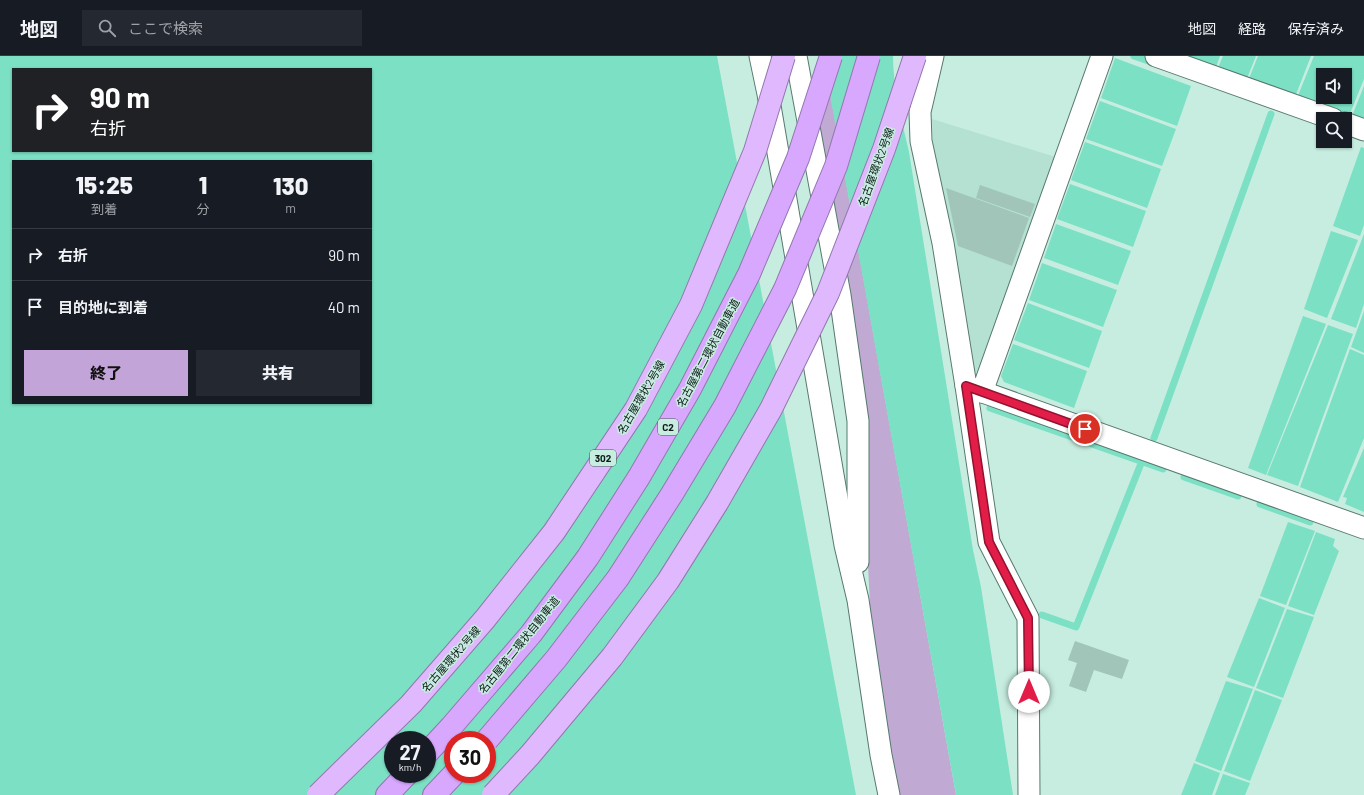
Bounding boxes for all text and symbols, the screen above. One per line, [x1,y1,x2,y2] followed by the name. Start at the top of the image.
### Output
[82,10,362,46] search box
[20,17,58,40] text: 地図
[96,17,118,39] icon: search
[128,19,203,37] text: ここで検索
[1188,20,1216,37] text: 地図
[1238,20,1266,37] text: 経路
[1288,20,1344,37] text: 保存済み
[1316,68,1352,148] map controls
[1316,68,1352,104] button: sound
[90,80,150,114] text: 90 m
[24,84,76,136] icon: right
[1316,112,1352,148] button: search
[90,117,126,139] text: 右折
[855,126,896,208] street label: 名古屋環状2号線
[76,170,133,199] text: 15:25
[199,170,207,199] text: 1
[273,171,308,200] text: 130
[285,200,296,216] text: m
[91,201,117,217] text: 到着
[196,201,209,217] text: 分
[24,244,46,266] icon: right
[58,246,88,264] text: 右折
[328,246,360,264] text: 90 m
[24,296,46,318] icon: arrive
[673,296,742,409] street label: 名古屋第二環状自動車道
[58,298,148,316] text: 目的地に到着
[328,298,360,316] text: 40 m
[24,350,188,396] button: 終了
[196,350,360,396] button: 共有
[614,358,667,436] street label: 名古屋環状2号線
[1068,412,1102,446] pin
[1074,418,1096,440] icon: arrive
[658,419,678,435] road number: C2
[590,450,616,466] road number: 302
[475,594,562,696] street label: 名古屋第二環状自動車道
[419,623,483,694] street label: 名古屋環状2号線
[1008,671,1050,713] position arrow
[444,731,496,783] speed limit sign: 30
[399,740,421,764] text: 27
[399,761,421,773] text: km/h

